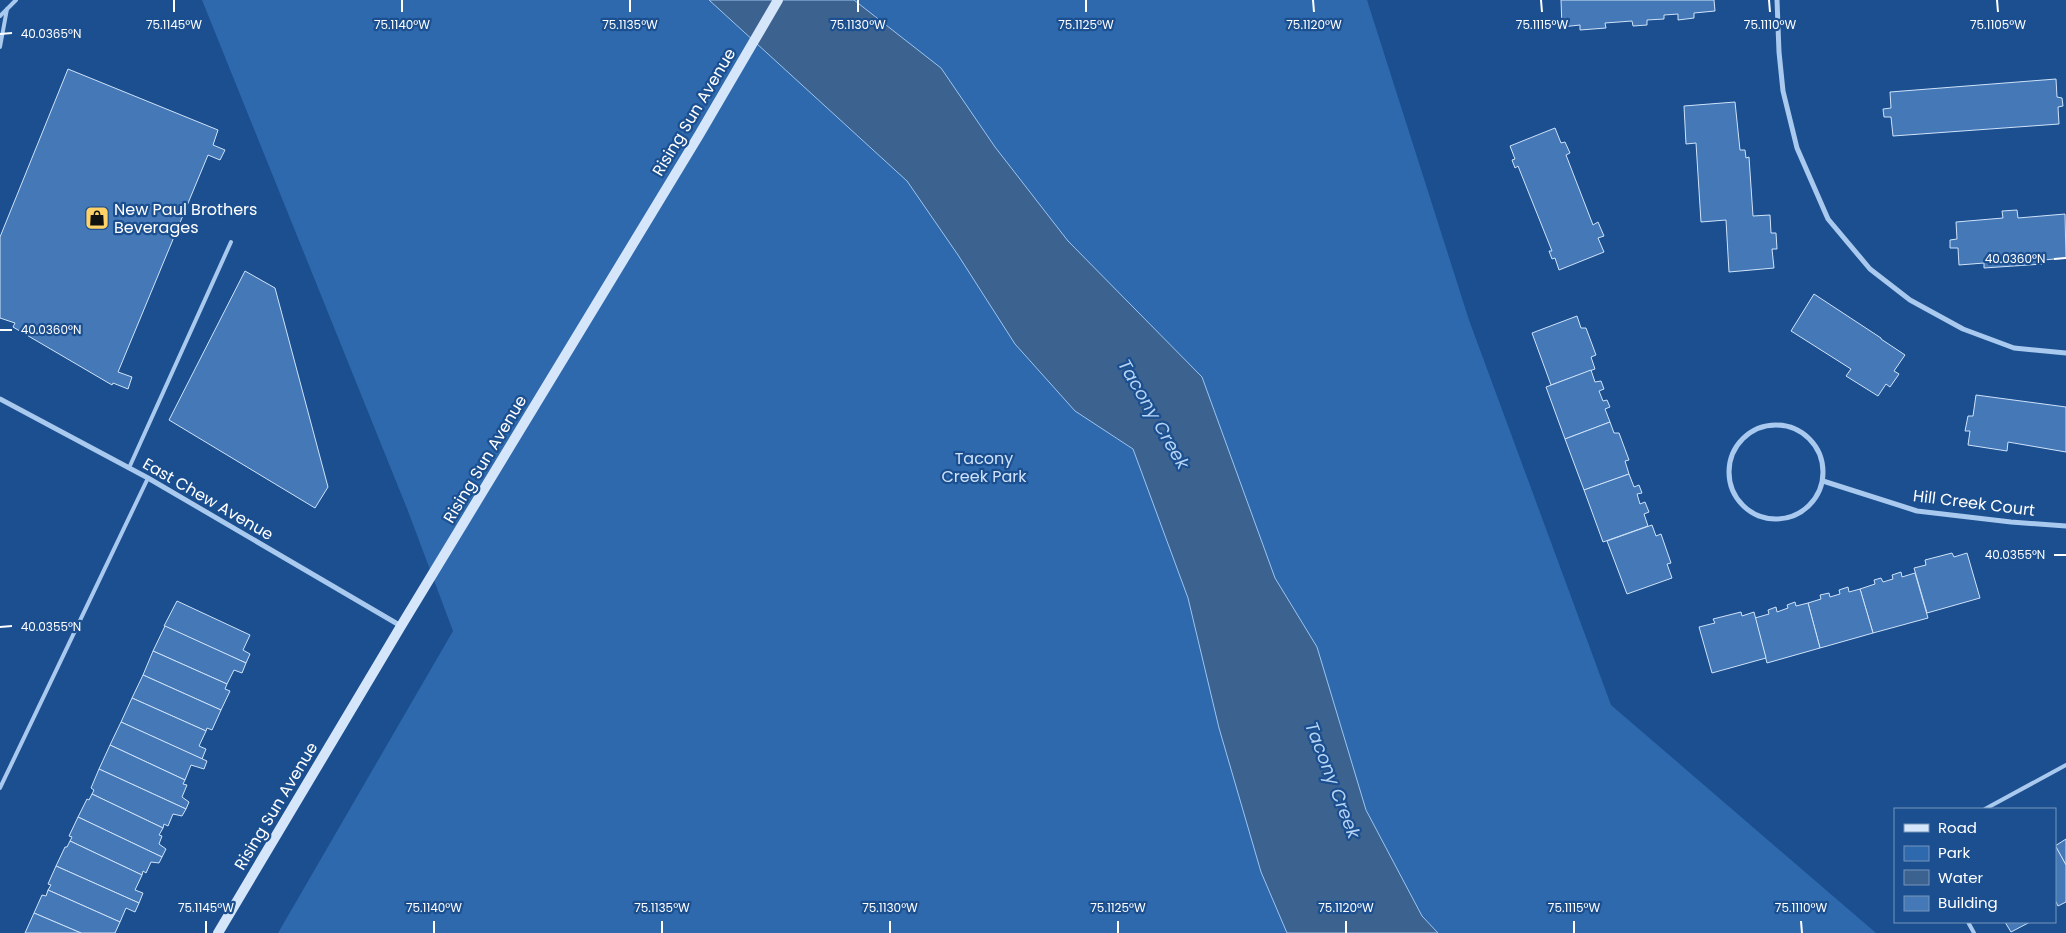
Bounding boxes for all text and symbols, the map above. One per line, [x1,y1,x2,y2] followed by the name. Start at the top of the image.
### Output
[146,16,202,33] text: 75.1145°W
[374,16,430,33] text: 75.1140°W
[602,16,658,33] text: 75.1135°W
[830,16,886,33] text: 75.1130°W
[1058,16,1114,33] text: 75.1125°W
[1286,16,1342,33] text: 75.1120°W
[1516,16,1568,33] text: 75.1115°W
[1744,16,1796,33] text: 75.1110°W
[1970,16,2026,33] text: 75.1105°W
[21,25,81,42] text: 40.0365°N
[647,44,741,180] street label: Rising Sun Avenue
[114,198,257,239] place label: New Paul Brothers Beverages
[84,205,110,231] shop icon: New Paul Brothers Beverages
[1985,250,2045,267] text: 40.0360°N
[21,321,81,338] text: 40.0360°N
[1112,354,1196,474] water label: Tacony Creek
[438,391,532,527] street label: Rising Sun Avenue
[942,447,1027,488] park label: Tacony Creek Park
[138,452,278,546] street label: East Chew Avenue
[1912,484,2036,522] street label: Hill Creek Court
[1985,546,2045,563] text: 40.0355°N
[21,618,81,635] text: 40.0355°N
[1299,718,1367,843] water label: Tacony Creek
[229,738,323,874] street label: Rising Sun Avenue
[1894,808,2056,923] legend
[1938,817,1977,838] text: Road
[1938,842,1970,863] text: Park
[1938,867,1984,888] text: Water
[1938,892,1998,913] text: Building
[178,899,234,916] text: 75.1145°W
[406,899,462,916] text: 75.1140°W
[634,899,690,916] text: 75.1135°W
[862,899,918,916] text: 75.1130°W
[1090,899,1146,916] text: 75.1125°W
[1318,899,1374,916] text: 75.1120°W
[1548,899,1600,916] text: 75.1115°W
[1775,899,1827,916] text: 75.1110°W

